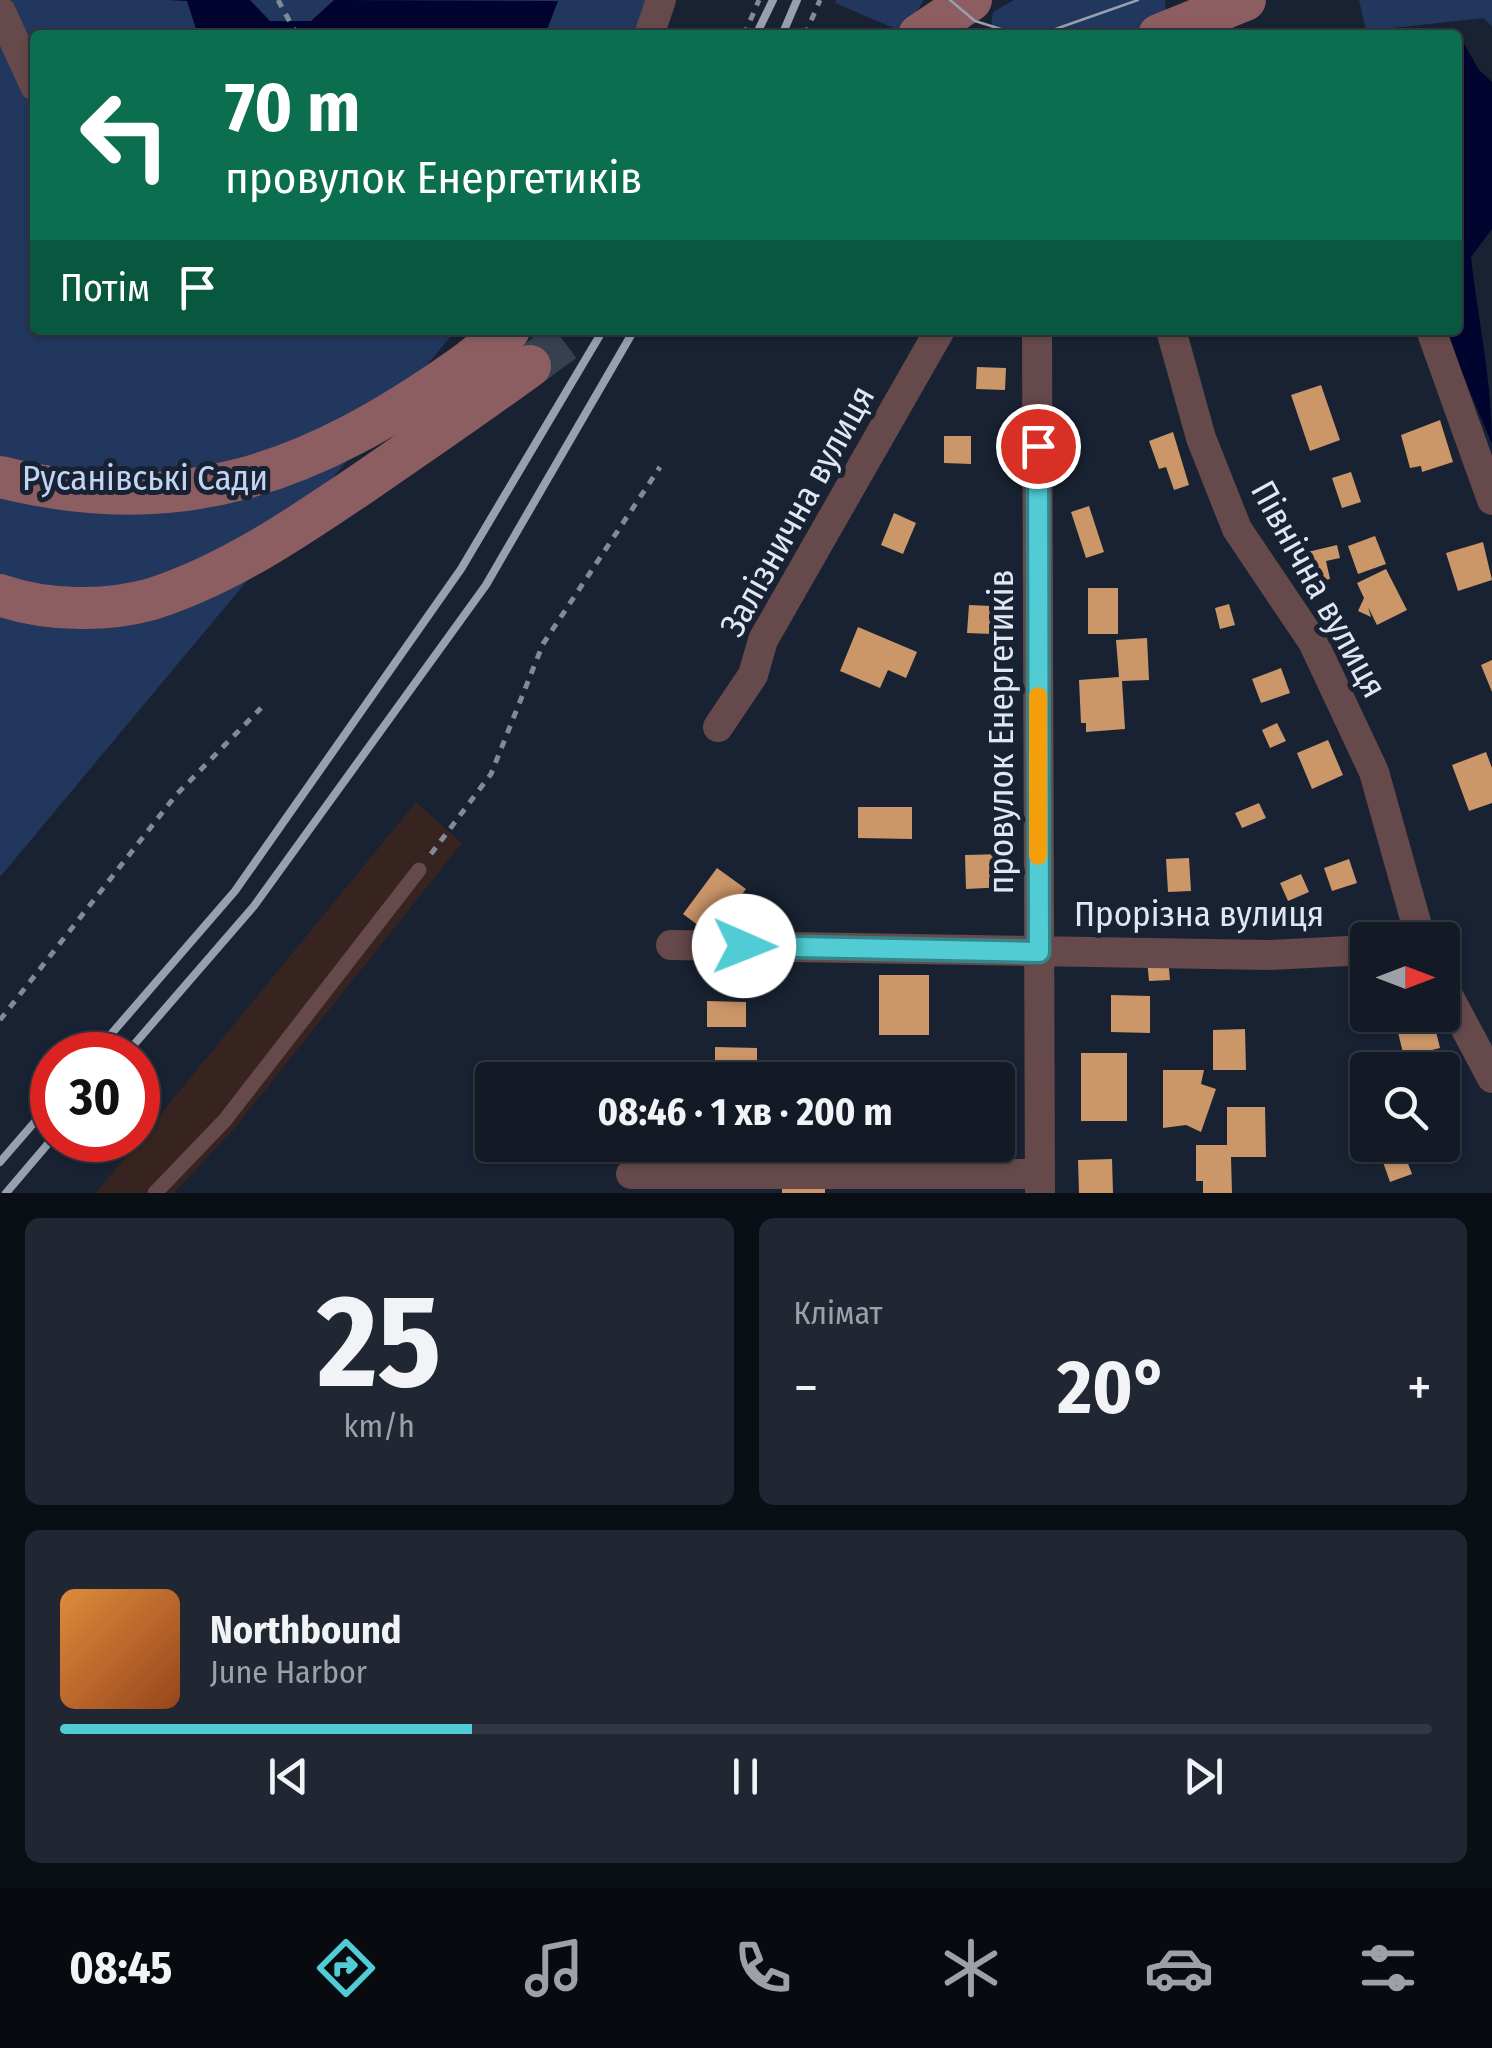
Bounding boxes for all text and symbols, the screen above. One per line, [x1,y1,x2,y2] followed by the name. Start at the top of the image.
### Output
[225,66,360,150] text: 70 m
[60,70,190,200] icon: left
[225,151,642,205] text: провулок Енергетиків
[170,260,225,315] icon: arrive
[60,265,150,311] text: Потім
[711,378,883,644] street label: Залізнична вулиця
[996,404,1081,489] pin
[1011,419,1066,474] icon: arrive
[22,457,268,499] park label: Русанівські Сади
[1242,473,1396,705] street label: Північна вулиця
[980,570,1022,894] street label: провулок Енергетиків
[1074,893,1324,935] street label: Прорізна вулиця
[692,894,796,998] position arrow
[1350,922,1460,1032] north arrow
[1350,922,1460,1162] map controls
[30,1032,160,1162] speed limit sign: 30
[1350,1052,1460,1162] button: search
[598,1089,892,1135] text: 08:46 · 1 хв · 200 m
[317,1264,441,1420] text: 25
[794,1294,883,1332] text: Клімат
[1057,1343,1168,1433] text: 20°
[794,1355,818,1421] text: −
[1407,1355,1432,1421] text: +
[344,1407,415,1445] text: km/h
[210,1607,402,1653] text: Northbound
[210,1653,367,1691] text: June Harbor
[261,1749,316,1804] icon: previous
[718,1749,773,1804] icon: pause
[1176,1749,1231,1804] icon: next
[311,1933,381,2003] icon: directions
[519,1933,589,2003] icon: music
[728,1933,798,2003] icon: phone
[936,1933,1006,2003] icon: climate
[1144,1933,1214,2003] icon: car
[1353,1933,1423,2003] icon: filters
[69,1941,172,1995] text: 08:45

